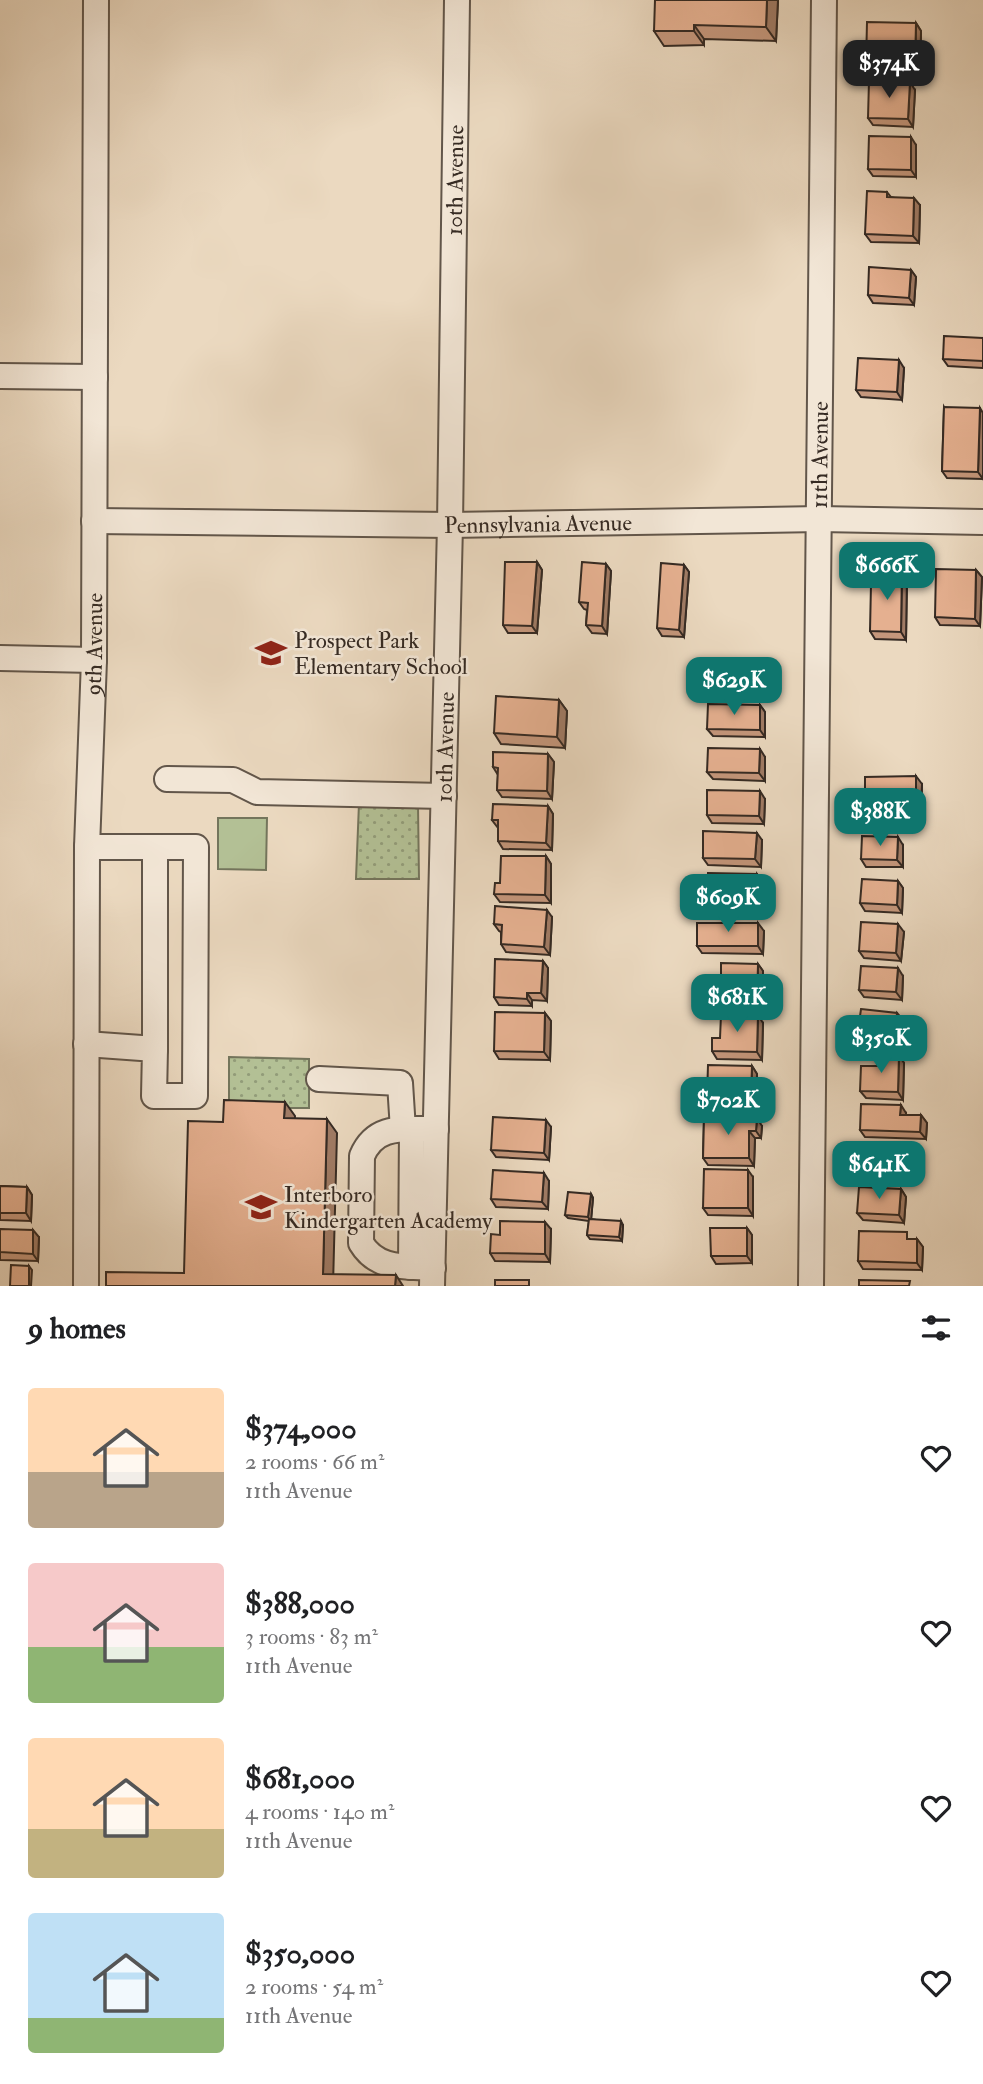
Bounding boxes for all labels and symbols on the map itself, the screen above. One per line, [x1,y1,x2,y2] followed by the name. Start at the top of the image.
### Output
[840,41,938,100] pin: $374K
[439,124,470,236] street label: 10th Avenue
[804,401,834,509] street label: 11th Avenue
[444,508,633,540] street label: Pennsylvania Avenue
[838,542,936,602] pin: $666K
[78,592,109,698] street label: 9th Avenue
[294,626,468,681] place label: Prospect Park Elementary School
[254,636,288,670] school or university icon: Prospect Park Elementary School
[685,658,783,717] pin: $629K
[429,691,461,803] street label: 10th Avenue
[831,788,929,848] pin: $388K
[679,874,777,934] pin: $609K
[688,974,786,1034] pin: $681K
[832,1016,930,1075] pin: $350K
[679,1078,777,1137] pin: $702K
[830,1142,928,1201] pin: $641K
[284,1180,493,1235] place label: Interboro Kindergarten Academy
[244,1190,278,1224] school or university icon: Interboro Kindergarten Academy

